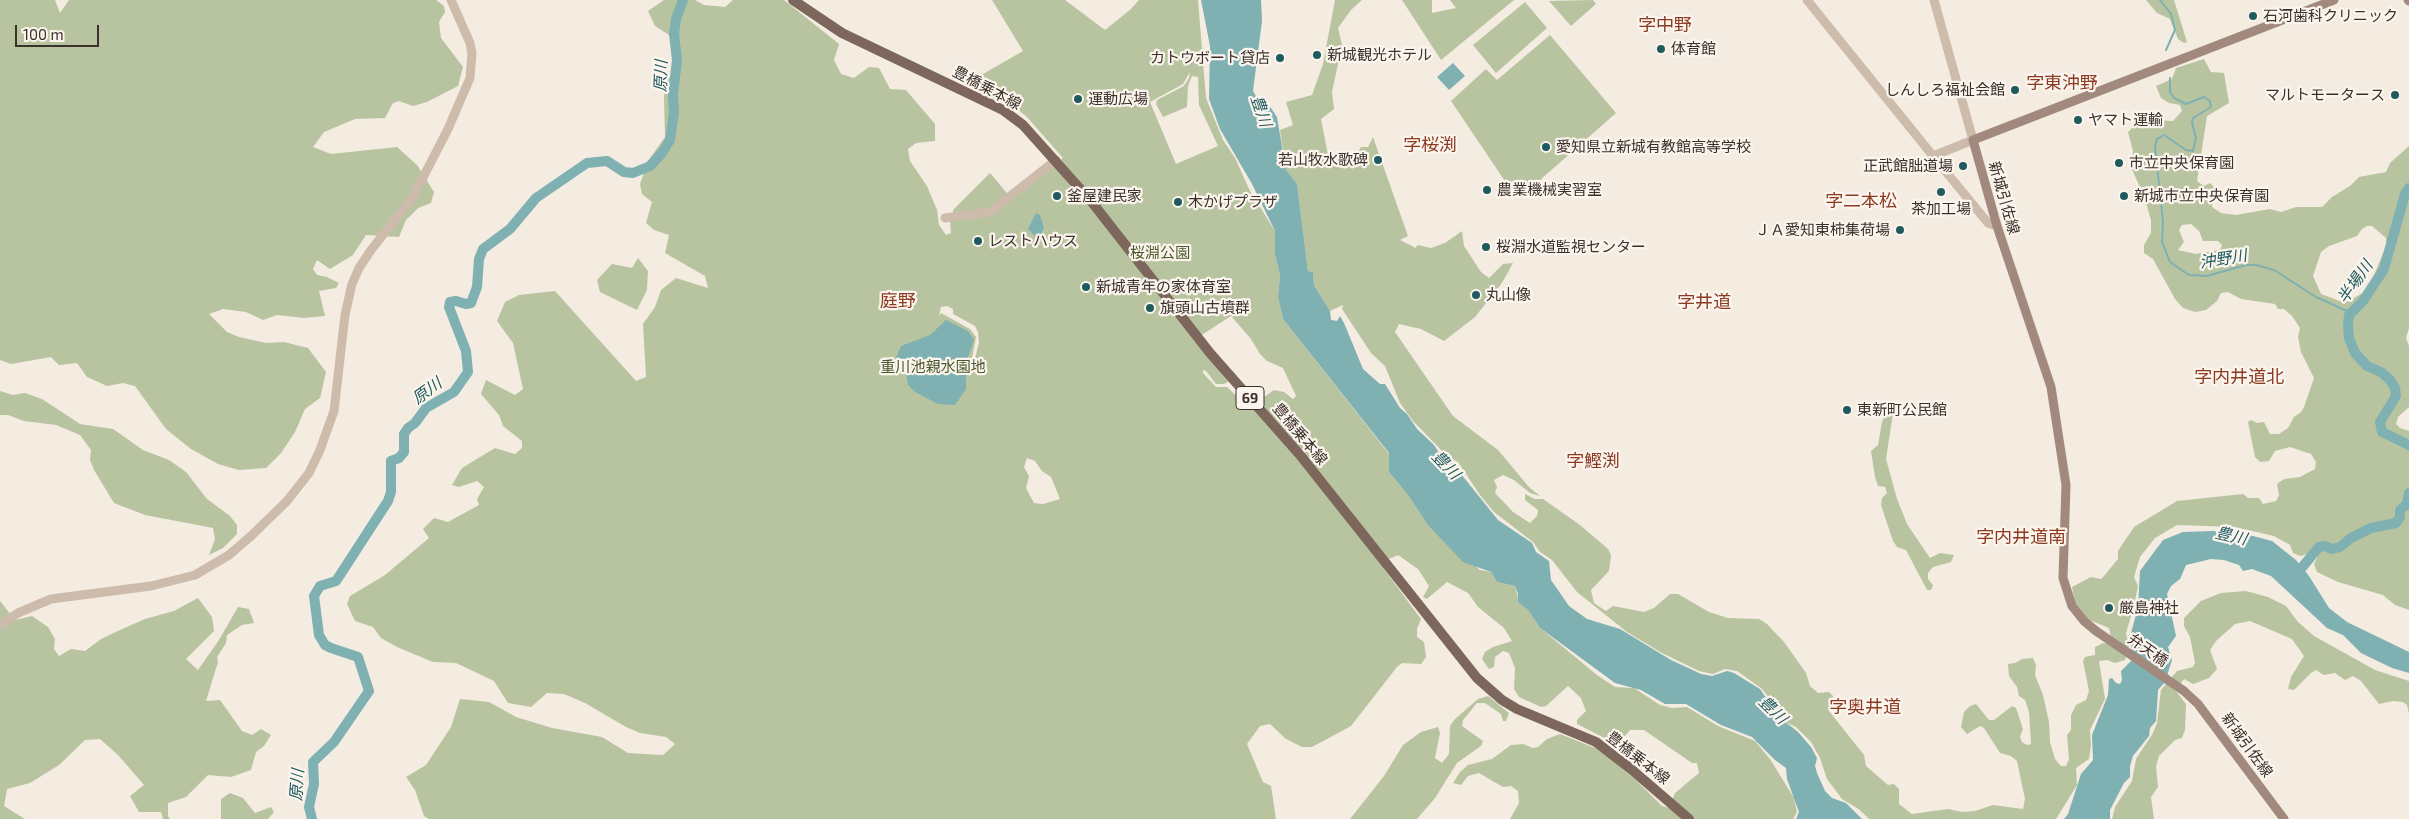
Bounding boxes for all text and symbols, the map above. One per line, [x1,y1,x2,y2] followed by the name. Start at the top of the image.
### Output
[2263,7,2398,25] place label: 石河歯科クリニック
[2247,10,2259,22] marker: 石河歯科クリニック
[1638,14,1692,36] district label: 字中野
[18,15,101,47] scale bar
[23,25,64,43] text: 100 m
[1671,40,1716,58] place label: 体育館
[1655,43,1667,55] marker: 体育館
[1327,46,1432,64] place label: 新城観光ホテル
[1150,49,1270,67] place label: カトウボート貸店
[1311,49,1323,61] marker: 新城観光ホテル
[1274,52,1286,64] marker: カトウボート貸店
[651,60,671,92] water label: 原川
[950,62,1024,114] street label: 豊橋乗本線
[2026,72,2098,94] district label: 字東沖野
[1885,81,2005,99] place label: しんしろ福祉会館
[2009,84,2021,96] marker: しんしろ福祉会館
[2265,86,2385,104] place label: マルトモータース
[2389,89,2401,101] marker: マルトモータース
[1088,90,1148,108] place label: 運動広場
[1072,93,1084,105] marker: 運動広場
[1247,93,1275,129] water label: 豊川
[2088,111,2163,129] place label: ヤマト運輸
[2072,114,2084,126] marker: ヤマト運輸
[1403,134,1457,156] district label: 字桜渕
[1556,138,1751,156] place label: 愛知県立新城有教館高等学校
[1540,141,1552,153] marker: 愛知県立新城有教館高等学校
[1278,151,1368,169] place label: 若山牧水歌碑
[1372,154,1384,166] marker: 若山牧水歌碑
[2129,154,2234,172] place label: 市立中央保育園
[1863,157,1953,175] place label: 正武館朏道場
[2113,157,2125,169] marker: 市立中央保育園
[1985,159,2023,237] street label: 新城引佐線
[1957,160,1969,172] marker: 正武館朏道場
[1497,181,1602,199] place label: 農業機械実習室
[1481,184,1493,196] marker: 農業機械実習室
[1935,186,1947,198] marker: 茶加工場
[1067,187,1142,205] place label: 釜屋建民家
[2134,187,2269,205] place label: 新城市立中央保育園
[1051,190,1063,202] marker: 釜屋建民家
[1825,190,1897,212] district label: 字二本松
[2118,190,2130,202] marker: 新城市立中央保育園
[1188,193,1278,211] place label: 木かげプラザ
[1172,196,1184,208] marker: 木かげプラザ
[1911,200,1971,218] place label: 茶加工場
[1755,221,1890,239] place label: ＪＡ愛知東柿集荷場
[1894,224,1906,236] marker: ＪＡ愛知東柿集荷場
[988,232,1078,250] place label: レストハウス
[972,235,984,247] marker: レストハウス
[1496,238,1646,256] place label: 桜淵水道監視センター
[1480,241,1492,253] marker: 桜淵水道監視センター
[1130,244,1190,262] park label: 桜淵公園
[2198,246,2248,272] water label: 沖野川
[2333,257,2377,307] water label: 半場川
[1096,278,1231,296] place label: 新城青年の家体育室
[1080,281,1092,293] marker: 新城青年の家体育室
[1486,286,1531,304] place label: 丸山像
[1470,289,1482,301] marker: 丸山像
[880,290,916,312] district label: 庭野
[1677,291,1731,313] district label: 字井道
[1160,299,1250,317] place label: 旗頭山古墳群
[1144,302,1156,314] marker: 旗頭山古墳群
[881,358,985,376] park label: 重川池親水園地
[2194,366,2284,388] district label: 字内井道北
[408,374,446,408] water label: 原川
[1236,386,1264,409] road number: 69
[1269,399,1331,469] street label: 豊橋乗本線
[1857,401,1947,419] place label: 東新町公民館
[1841,404,1853,416] marker: 東新町公民館
[1428,447,1464,483] water label: 豊川
[1566,450,1620,472] district label: 字鰹渕
[2213,523,2249,549] water label: 豊川
[1976,526,2066,548] district label: 字内井道南
[2119,599,2179,617] place label: 厳島神社
[2103,602,2115,614] marker: 厳島神社
[2124,630,2172,670] street label: 弁天橋
[1755,692,1791,728] water label: 豊川
[1829,696,1901,718] district label: 字奥井道
[2218,709,2276,781] street label: 新城引佐線
[1603,728,1673,788] street label: 豊橋乗本線
[286,768,308,802] water label: 原川

